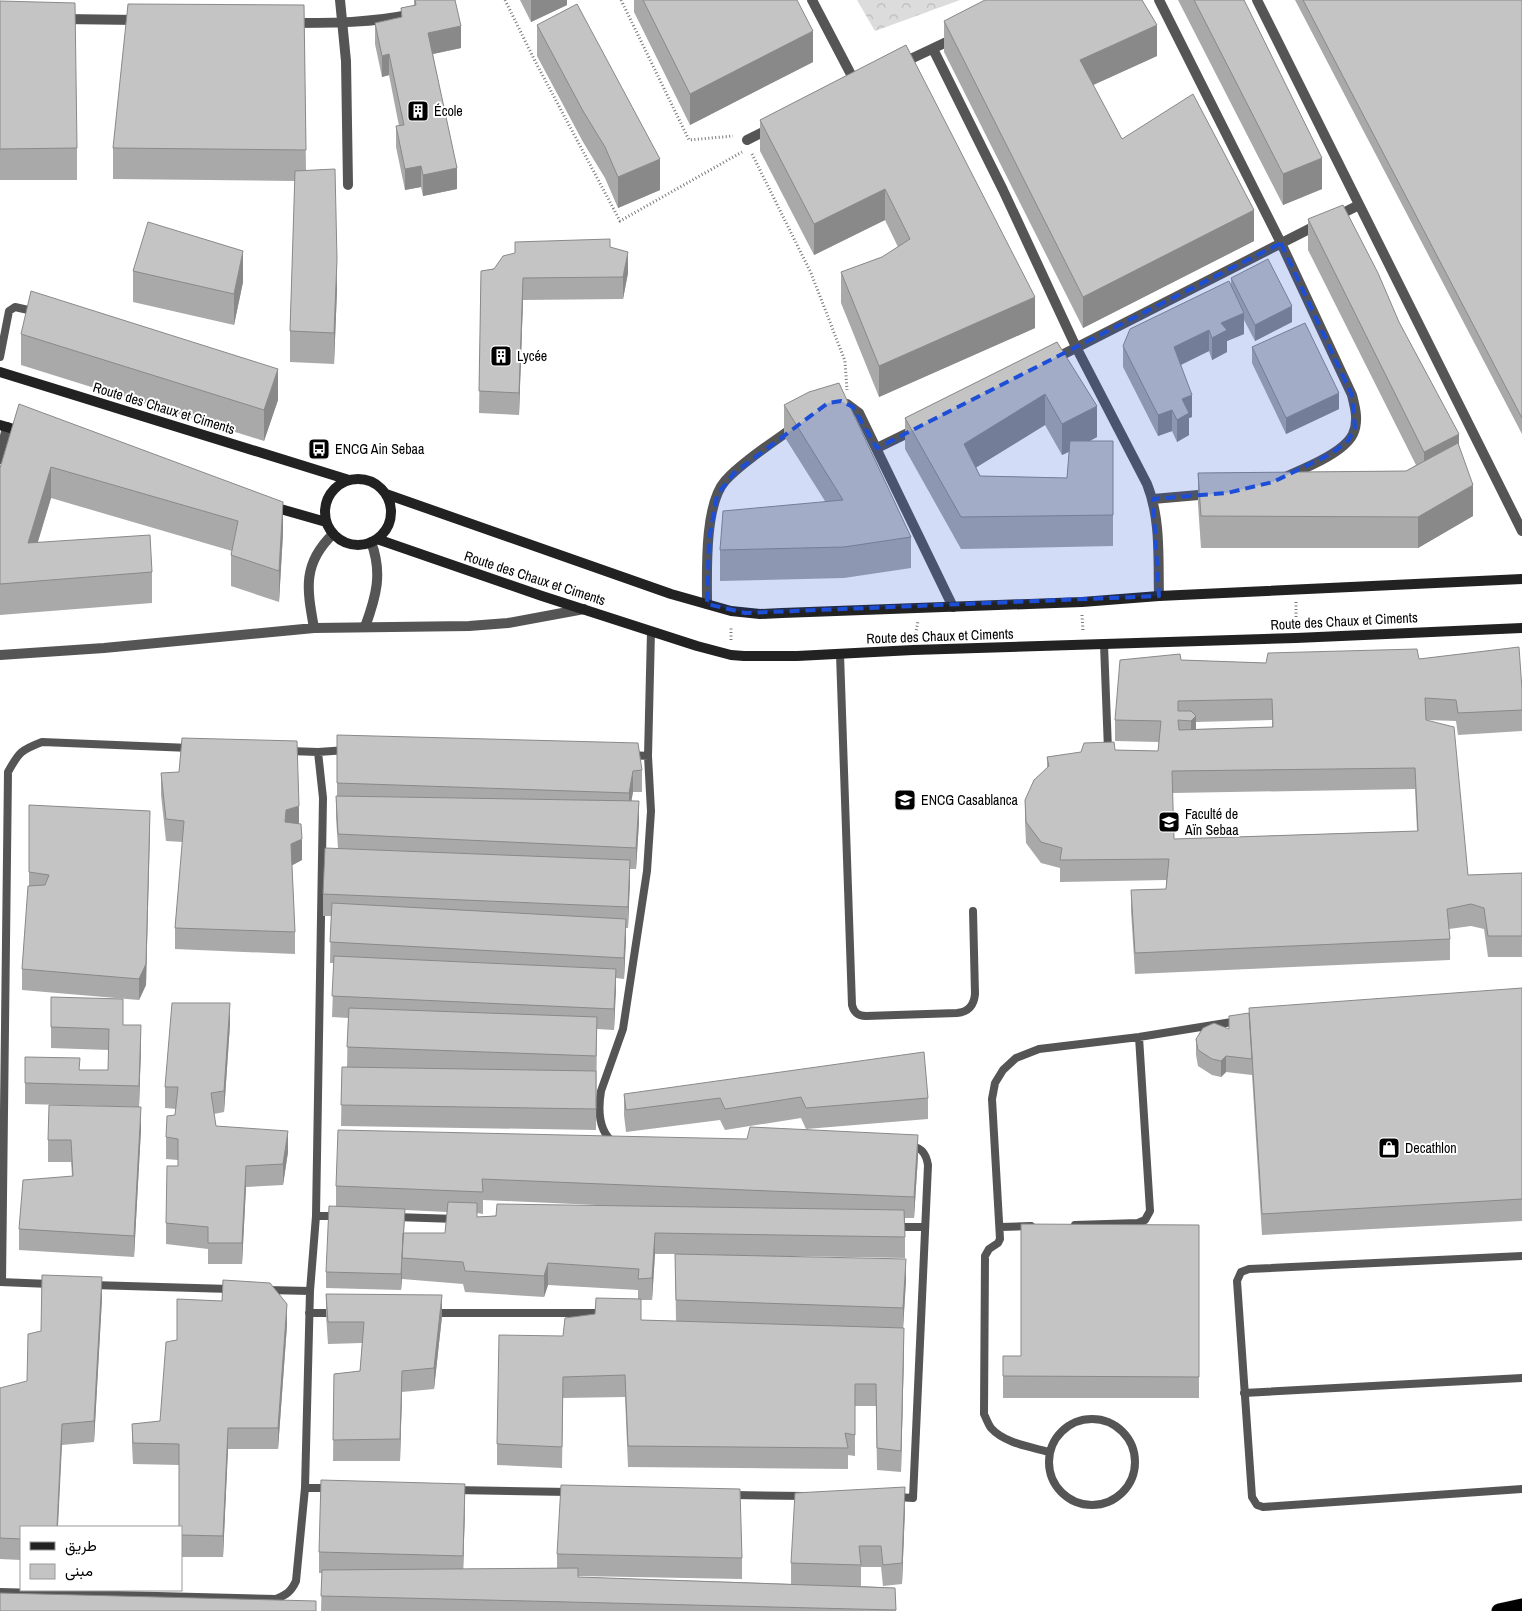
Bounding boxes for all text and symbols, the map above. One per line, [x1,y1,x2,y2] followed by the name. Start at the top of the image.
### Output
[406,99,430,123] building icon: École
[434,102,463,120] place label: École
[489,344,513,368] building icon: Lycée
[517,347,547,365] place label: Lycée
[91,378,237,438] street label: Route des Chaux et Ciments
[307,437,331,461] bus stop icon: ENCG Ain Sebaa
[335,440,425,458] place label: ENCG Ain Sebaa
[462,547,608,609] street label: Route des Chaux et Ciments
[1270,608,1418,634] street label: Route des Chaux et Ciments
[866,624,1014,648] street label: Route des Chaux et Ciments
[893,788,917,812] school or university icon: ENCG Casablanca
[921,791,1019,809] place label: ENCG Casablanca
[1184,805,1239,839] place label: Faculté de Aïn Sebaa
[1157,810,1181,834] school or university icon: Faculté de Aïn Sebaa
[1377,1136,1401,1160] shop icon: Decathlon
[1405,1139,1457,1157] place label: Decathlon
[20,1526,182,1591] legend
[65,1535,97,1556] text: طريق
[65,1560,93,1581] text: مبنى

